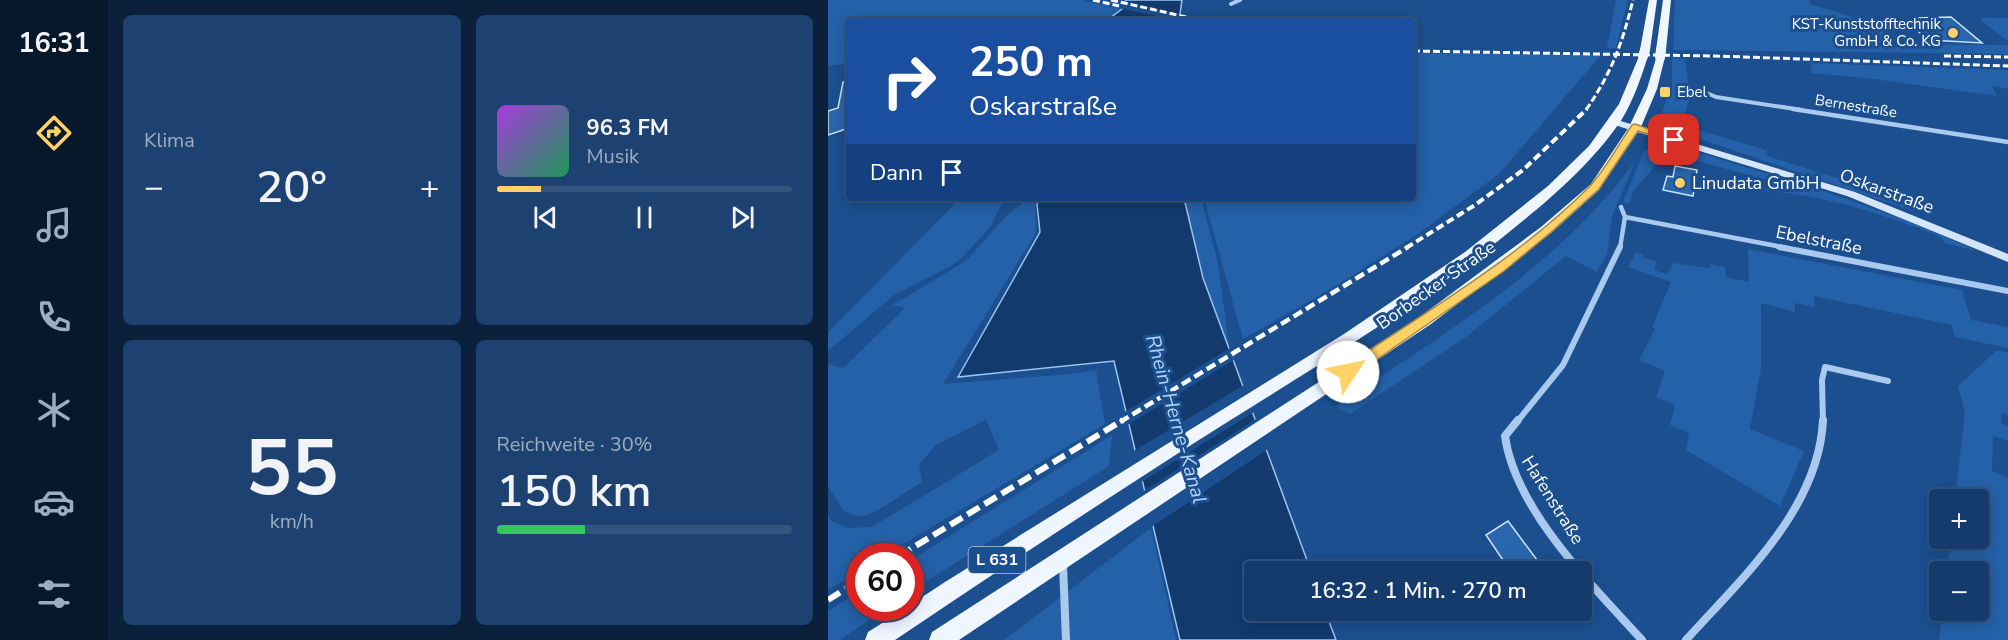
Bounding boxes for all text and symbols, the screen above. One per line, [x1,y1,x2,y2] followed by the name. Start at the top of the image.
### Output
[1792,14,1941,51] place label: KST-Kunststofftechnik GmbH & Co. KG
[18,25,90,62] text: 16:31
[1946,26,1960,40] marker: KST-Kunststofftechnik GmbH & Co. KG
[969,34,1093,91] text: 250 m
[870,42,948,120] icon: right
[1677,82,1707,102] place label: Ebel
[1658,85,1672,99] marker: Ebel
[969,88,1117,125] text: Oskarstraße
[1814,90,1898,122] street label: Bernestraße
[33,112,75,154] icon: directions
[587,113,669,143] text: 96.3 FM
[1648,114,1699,165] pin
[1657,123,1690,156] icon: arrive
[144,127,195,154] text: Klima
[587,143,639,170] text: Musik
[935,156,968,189] icon: arrive
[256,157,327,218] text: 20°
[870,158,923,188] text: Dann
[1837,163,1937,219] street label: Oskarstraße
[144,165,164,210] text: −
[420,165,439,210] text: +
[1692,171,1819,195] place label: Linudata GmbH
[1673,176,1687,190] marker: Linudata GmbH
[529,201,562,234] icon: previous
[628,201,661,234] icon: pause
[726,201,759,234] icon: next
[33,204,75,246] icon: music
[1774,220,1864,260] street label: Ebelstraße
[1372,235,1500,335] street label: Borbecker Straße
[33,296,75,338] icon: phone
[1139,331,1213,507] water label: Rhein-Herne-Kanal
[1316,340,1380,404] position arrow
[33,389,75,431] icon: climate
[245,415,339,522] text: 55
[497,431,652,458] text: Reichweite · 30%
[1516,451,1590,549] street label: Hafenstraße
[497,461,652,522] text: 150 km
[33,481,75,523] icon: car
[1929,489,1989,621] map controls
[1929,489,1989,549] button: +
[270,508,314,535] text: km/h
[846,543,924,621] speed limit sign: 60
[968,547,1026,573] road number: L 631
[1929,561,1989,621] button: −
[33,573,75,615] icon: filters
[1309,576,1527,606] text: 16:32 · 1 Min. · 270 m

